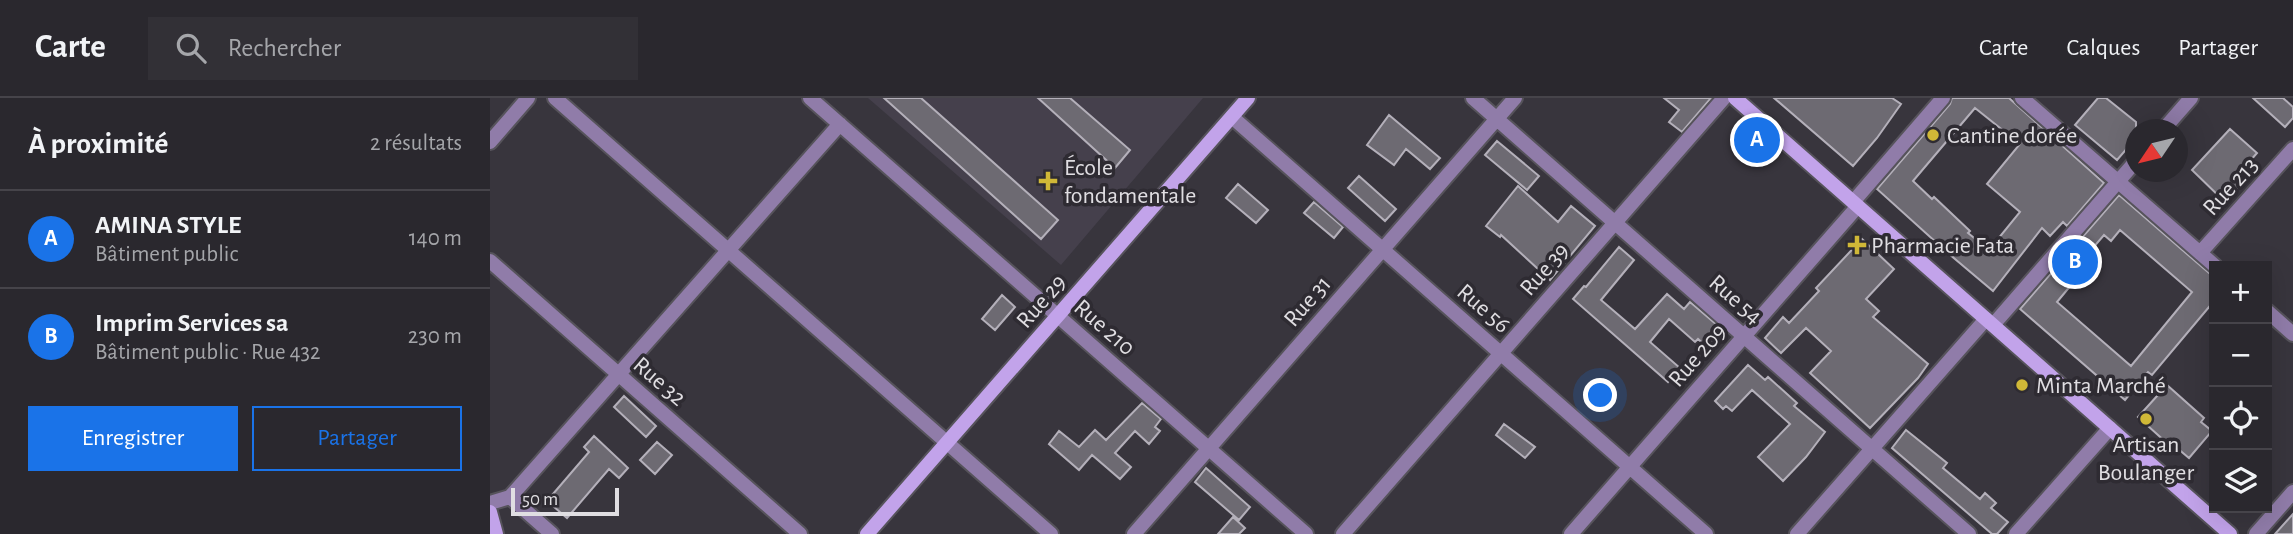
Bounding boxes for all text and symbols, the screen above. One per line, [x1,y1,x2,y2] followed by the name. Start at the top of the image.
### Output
[148,17,638,80] search box
[172,29,210,67] icon: search
[35,31,106,64] text: Carte
[228,35,341,61] text: Rechercher
[1979,36,2028,60] text: Carte
[2066,36,2140,60] text: Calques
[2178,36,2258,60] text: Partager
[1734,114,1780,166] pin: A
[2125,119,2188,182] north arrow
[1947,124,2077,148] place label: Cantine dorée
[1925,127,1941,143] marker: Cantine dorée
[28,129,168,159] text: À proximité
[370,132,462,155] text: 2 résultats
[2199,153,2263,220] street label: Rue 213
[1064,154,1196,208] place label: École fondamentale
[1038,171,1058,191] marker: École fondamentale
[95,212,241,238] text: AMINA STYLE
[44,227,58,250] text: A
[409,227,462,250] text: 140 m
[1871,234,2014,258] place label: Pharmacie Fata
[2052,236,2098,288] pin: B
[1849,237,1865,253] marker: Pharmacie Fata
[1516,239,1574,301] street label: Rue 39
[95,243,238,266] text: Bâtiment public
[2209,261,2272,513] map controls
[2209,261,2272,324] button: +
[1012,270,1071,333] street label: Rue 29
[1704,270,1766,329] street label: Rue 54
[1280,272,1336,332] street label: Rue 31
[1452,280,1514,338] street label: Rue 56
[1069,295,1139,360] street label: Rue 210
[95,310,289,336] text: Imprim Services sa
[1664,319,1731,392] street label: Rue 209
[2209,324,2272,387] button: −
[44,325,58,348] text: B
[408,325,462,348] text: 230 m
[95,341,321,364] text: Bâtiment public · Rue 432
[628,353,690,411] street label: Rue 32
[2036,374,2166,398] place label: Minta Marché
[2014,377,2030,393] marker: Minta Marché
[1583,378,1617,412] your location
[2209,387,2272,450] button: locate
[28,406,238,471] button: Enregistrer
[252,406,462,471] button: Partager
[2138,411,2154,427] marker: Artisan Boulanger
[2098,433,2194,485] place label: Artisan Boulanger
[2209,450,2272,513] button: layers
[511,485,620,517] scale bar
[522,490,558,509] text: 50 m

